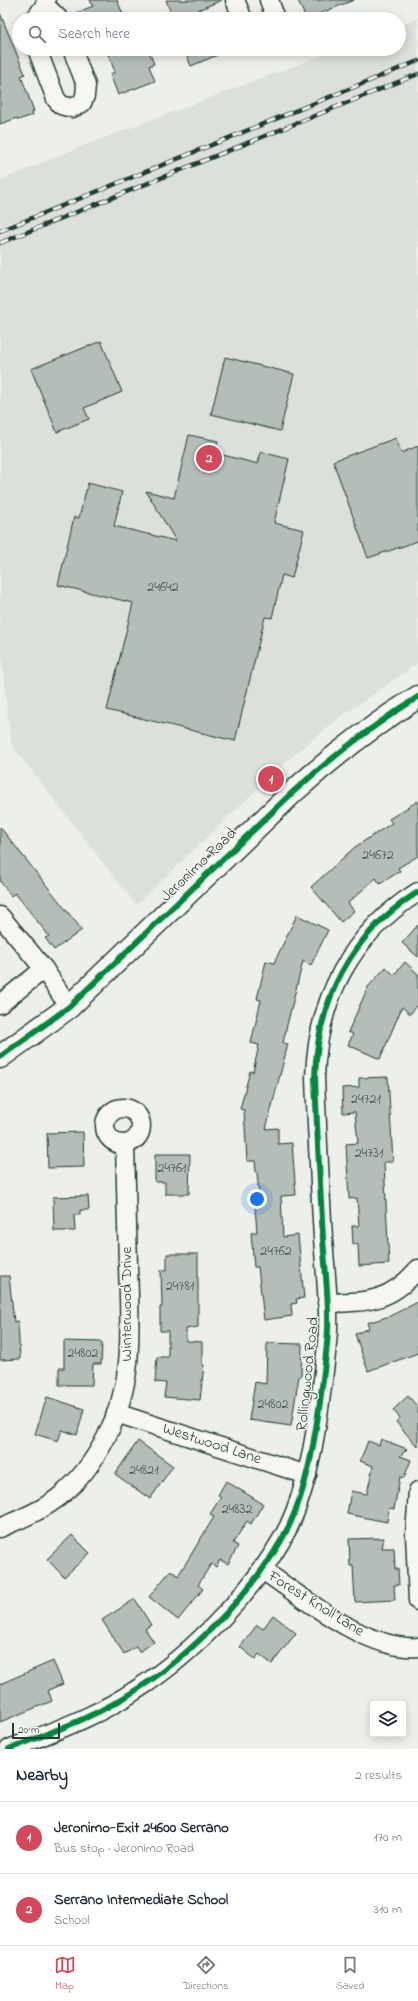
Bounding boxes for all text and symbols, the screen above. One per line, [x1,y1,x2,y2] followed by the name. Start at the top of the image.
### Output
[12,12,406,56] search box
[26,23,48,45] icon: search
[58,23,130,45] text: Search here
[196,443,222,473] pin: 2
[147,577,179,598] house number: 24642
[258,764,284,794] pin: 1
[155,822,243,908] street label: Jeronimo Road
[362,845,394,866] house number: 24672
[351,1089,381,1110] house number: 24721
[355,1143,384,1164] house number: 24731
[157,1158,187,1179] house number: 24761
[247,1189,267,1209] your location
[260,1241,292,1262] house number: 24762
[115,1246,139,1361] street label: Winterwood Drive
[166,1276,195,1297] house number: 24781
[290,1316,326,1432] street label: Rollingwood Road
[68,1343,99,1364] house number: 24802
[258,1394,289,1415] house number: 24802
[159,1417,265,1472] street label: Westwood Lane
[129,1460,159,1481] house number: 24821
[222,1499,252,1520] house number: 24832
[262,1564,369,1644] street label: Forest Knoll Lane
[370,1701,406,1737] map controls
[370,1701,406,1737] button: layers
[12,1721,60,1740] scale bar
[18,1722,40,1738] text: 20 m
[16,1763,68,1788] text: Nearby
[355,1766,402,1785] text: 2 results
[54,1817,229,1839] text: Jeronimo-Exit 24600 Serrano
[27,1828,31,1847] text: 1
[374,1828,402,1847] text: 170 m
[54,1839,194,1858] text: Bus stop · Jeronimo Road
[54,1889,228,1911] text: Serrano Intermediate School
[26,1900,32,1919] text: 2
[374,1900,402,1919] text: 310 m
[54,1911,90,1930] text: School
[54,1954,76,1994] tab: Map
[183,1954,228,1994] tab: Directions
[336,1954,364,1994] tab: Saved

